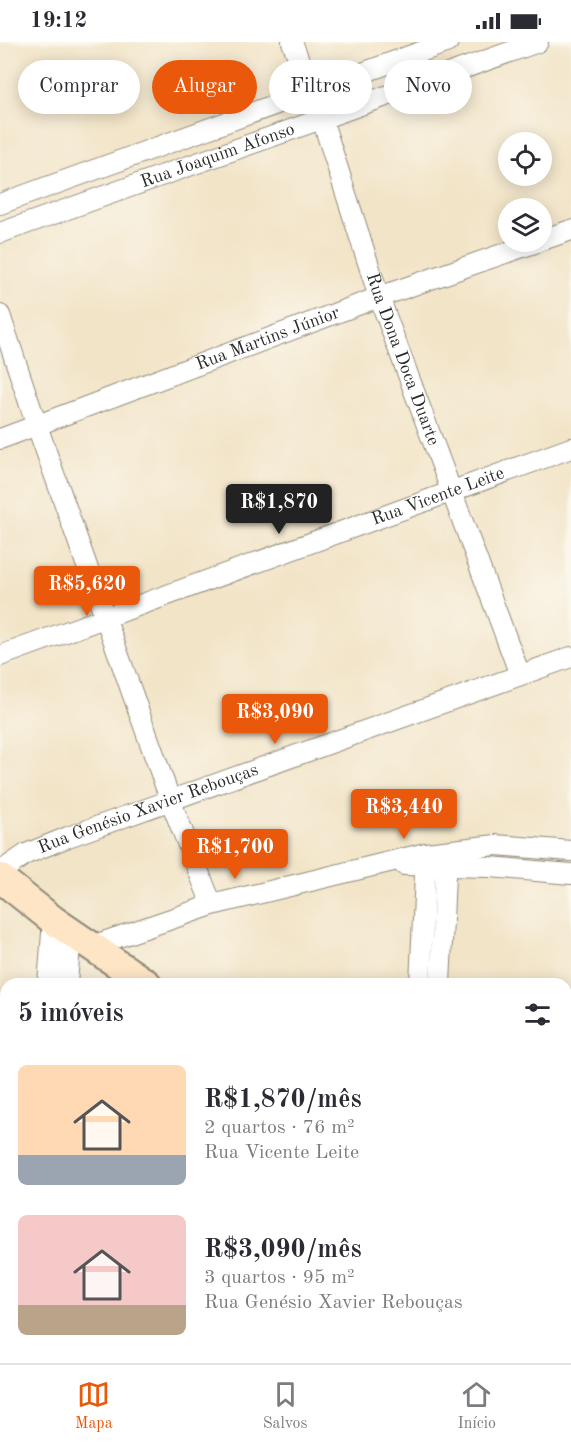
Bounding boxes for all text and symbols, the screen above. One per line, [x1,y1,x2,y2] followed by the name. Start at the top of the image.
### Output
[30,10,87,32] text: 19:12
[18,60,140,114] chip: Comprar
[152,60,257,114] chip: Alugar
[269,60,372,114] chip: Filtros
[384,60,472,114] chip: Novo
[138,120,297,191] street label: Rua Joaquim Afonso
[498,132,552,252] map controls
[498,132,552,186] button: locate
[498,198,552,252] button: layers
[363,271,443,448] street label: Rua Dona Doca Duarte
[194,303,343,374] street label: Rua Martins Júnior
[369,464,507,529] street label: Rua Vicente Leite
[224,484,334,535] pin: R$1,870
[240,493,318,513] text: R$1,870
[32,566,142,617] pin: R$5,620
[48,575,126,595] text: R$5,620
[220,694,330,745] pin: R$3,090
[236,703,314,723] text: R$3,090
[36,761,261,857] street label: Rua Genésio Xavier Rebouças
[349,789,459,840] pin: R$3,440
[365,798,443,818] text: R$3,440
[180,829,290,880] pin: R$1,700
[196,838,274,858] text: R$1,700
[521,998,554,1031] icon: filters
[18,1001,124,1027] text: 5 imóveis
[204,1087,362,1113] text: R$1,870/mês
[66,1089,138,1161] icon: home
[204,1118,355,1138] text: 2 quartos · 76 m²
[204,1143,359,1163] text: Rua Vicente Leite
[204,1237,362,1263] text: R$3,090/mês
[66,1239,138,1311] icon: home
[204,1268,355,1288] text: 3 quartos · 95 m²
[204,1293,463,1313] text: Rua Genésio Xavier Rebouças
[75,1378,113,1434] tab: Mapa
[263,1378,307,1434] tab: Salvos
[457,1378,496,1434] tab: Início

